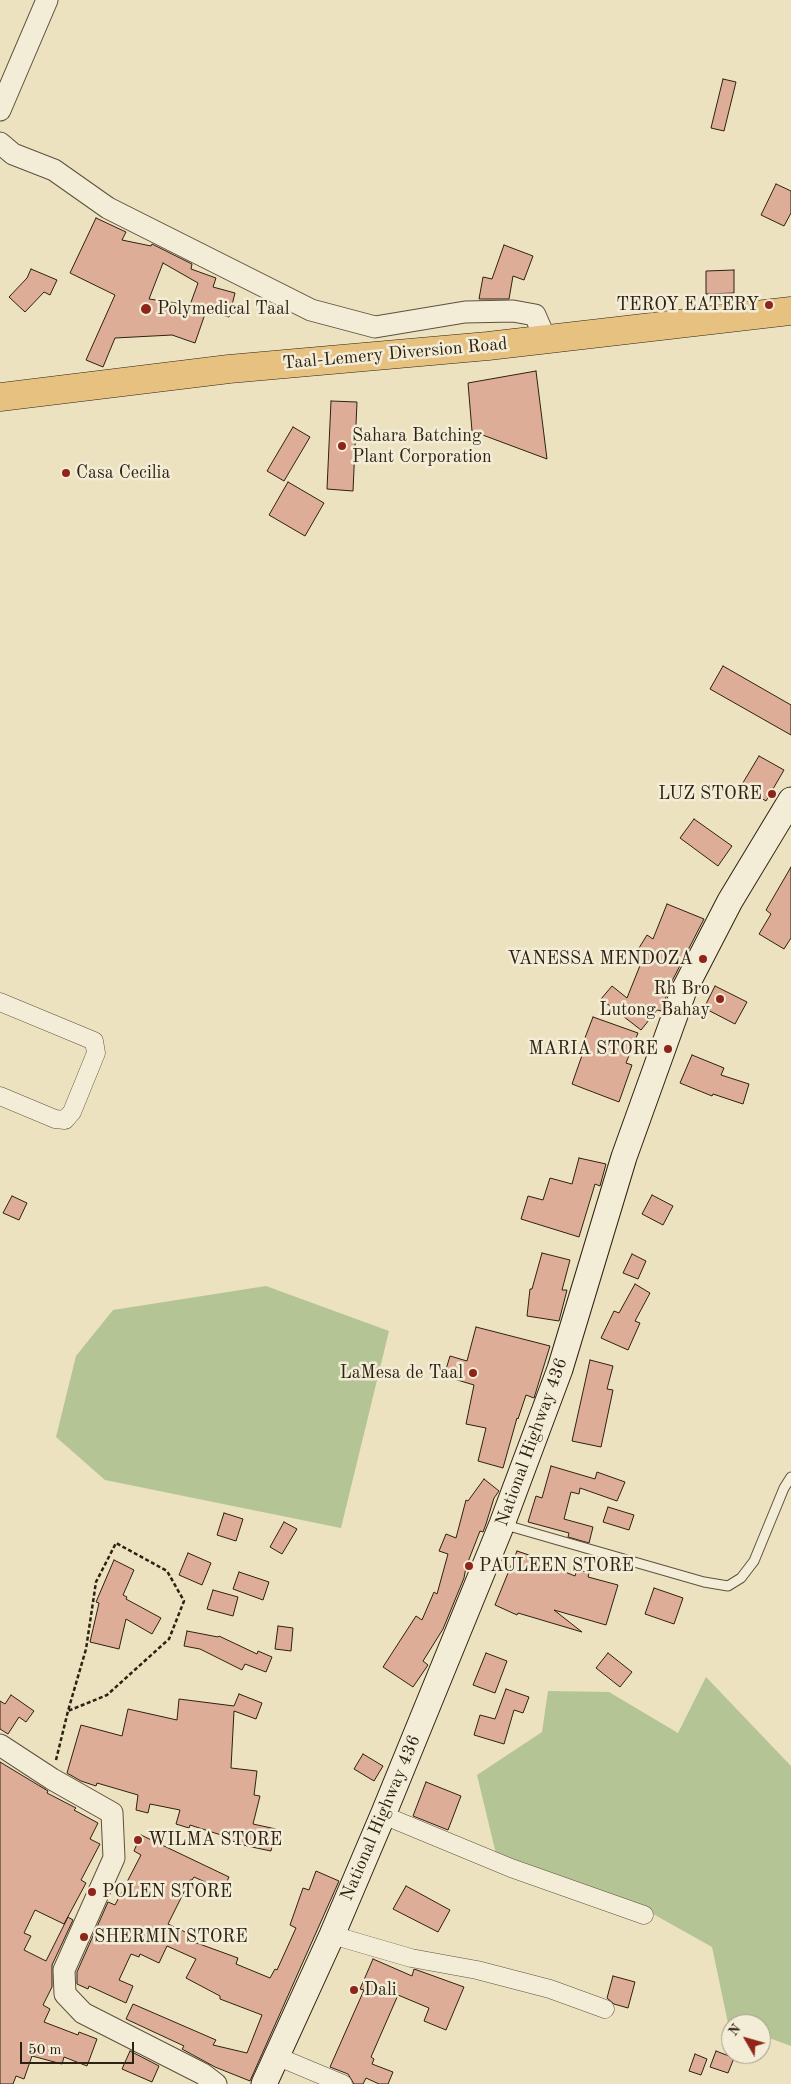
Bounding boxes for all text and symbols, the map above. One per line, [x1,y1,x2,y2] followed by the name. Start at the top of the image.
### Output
[616,294,759,316] place label: TEROY EATERY
[157,298,290,320] place label: Polymedical Taal
[763,299,775,311] marker: TEROY EATERY
[139,302,153,316] marker: Polymedical Taal
[282,333,508,375] street label: Taal-Lemery Diversion Road
[352,425,492,468] place label: Sahara Batching Plant Corporation
[336,440,348,452] marker: Sahara Batching Plant Corporation
[76,462,170,484] place label: Casa Cecilia
[60,467,72,479] marker: Casa Cecilia
[658,783,762,805] place label: LUZ STORE
[766,788,778,800] marker: LUZ STORE
[507,948,693,970] place label: VANESSA MENDOZA
[697,953,709,965] marker: VANESSA MENDOZA
[599,978,710,1021] place label: Rh Bro Lutong Bahay
[714,993,726,1005] marker: Rh Bro Lutong Bahay
[528,1038,658,1060] place label: MARIA STORE
[662,1043,674,1055] marker: MARIA STORE
[491,1355,573,1529] street label: National Highway 436
[340,1362,463,1384] place label: LaMesa de Taal
[467,1367,479,1379] marker: LaMesa de Taal
[479,1555,634,1577] place label: PAULEEN STORE
[463,1560,475,1572] marker: PAULEEN STORE
[336,1732,426,1904] street label: National Highway 436
[148,1829,282,1851] place label: WILMA STORE
[132,1834,144,1846] marker: WILMA STORE
[102,1881,232,1903] place label: POLEN STORE
[86,1886,98,1898] marker: POLEN STORE
[94,1926,248,1948] place label: SHERMIN STORE
[78,1931,90,1943] marker: SHERMIN STORE
[364,1979,397,2001] place label: Dali
[348,1984,360,1996] marker: Dali
[721,2014,771,2064] north arrow
[726,2022,744,2039] text: N
[22,2032,136,2064] scale bar
[28,2043,62,2058] text: 50 m

